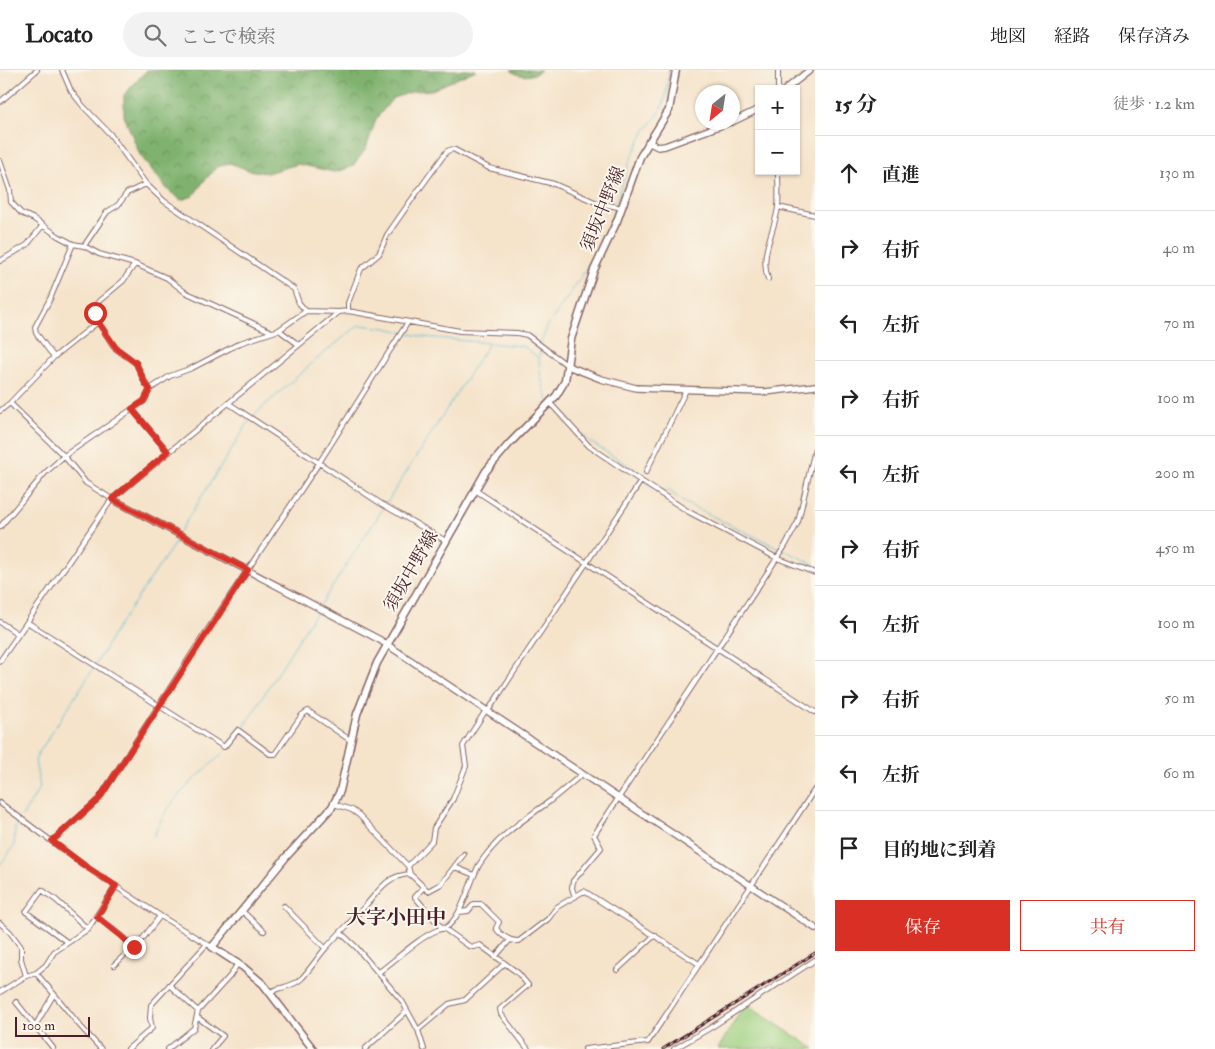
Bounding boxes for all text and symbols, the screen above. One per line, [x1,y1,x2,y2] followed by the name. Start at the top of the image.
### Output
[123,12,473,57] search box
[25,19,93,50] text: Locato
[141,21,169,49] icon: search
[181,25,276,49] text: ここで検索
[990,25,1026,48] text: 地図
[1054,25,1090,48] text: 経路
[1118,25,1190,48] text: 保存済み
[695,85,740,130] north arrow
[755,85,800,175] map controls
[755,85,800,130] button: +
[835,91,877,118] text: 15 分
[1113,94,1195,114] text: 徒歩 · 1.2 km
[755,130,800,175] button: −
[835,159,863,187] icon: ahead
[575,163,631,255] street label: 須坂中野線
[882,163,920,187] text: 直進
[1159,163,1195,183] text: 130 m
[835,234,863,262] icon: right
[882,238,920,262] text: 右折
[1162,238,1195,258] text: 40 m
[84,302,107,325] route start
[835,309,863,337] icon: left
[882,313,920,337] text: 左折
[1164,313,1195,333] text: 70 m
[835,384,863,412] icon: right
[882,388,920,412] text: 右折
[1157,388,1195,408] text: 100 m
[835,459,863,487] icon: left
[882,463,920,487] text: 左折
[1155,463,1195,483] text: 200 m
[379,526,443,616] street label: 須坂中野線
[835,534,863,562] icon: right
[882,538,920,562] text: 右折
[1156,538,1195,558] text: 450 m
[835,609,863,637] icon: left
[882,613,920,637] text: 左折
[1157,613,1195,633] text: 100 m
[835,684,863,712] icon: right
[882,688,920,712] text: 右折
[1164,688,1195,708] text: 50 m
[835,759,863,787] icon: left
[882,763,920,787] text: 左折
[1163,763,1195,783] text: 60 m
[835,834,863,862] icon: arrive
[882,838,996,862] text: 目的地に到着
[835,900,1010,951] button: 保存
[1020,900,1195,951] button: 共有
[346,905,446,930] district label: 大字小田中
[123,936,146,959] route end
[15,1014,90,1037] scale bar
[22,1017,55,1034] text: 100 m

